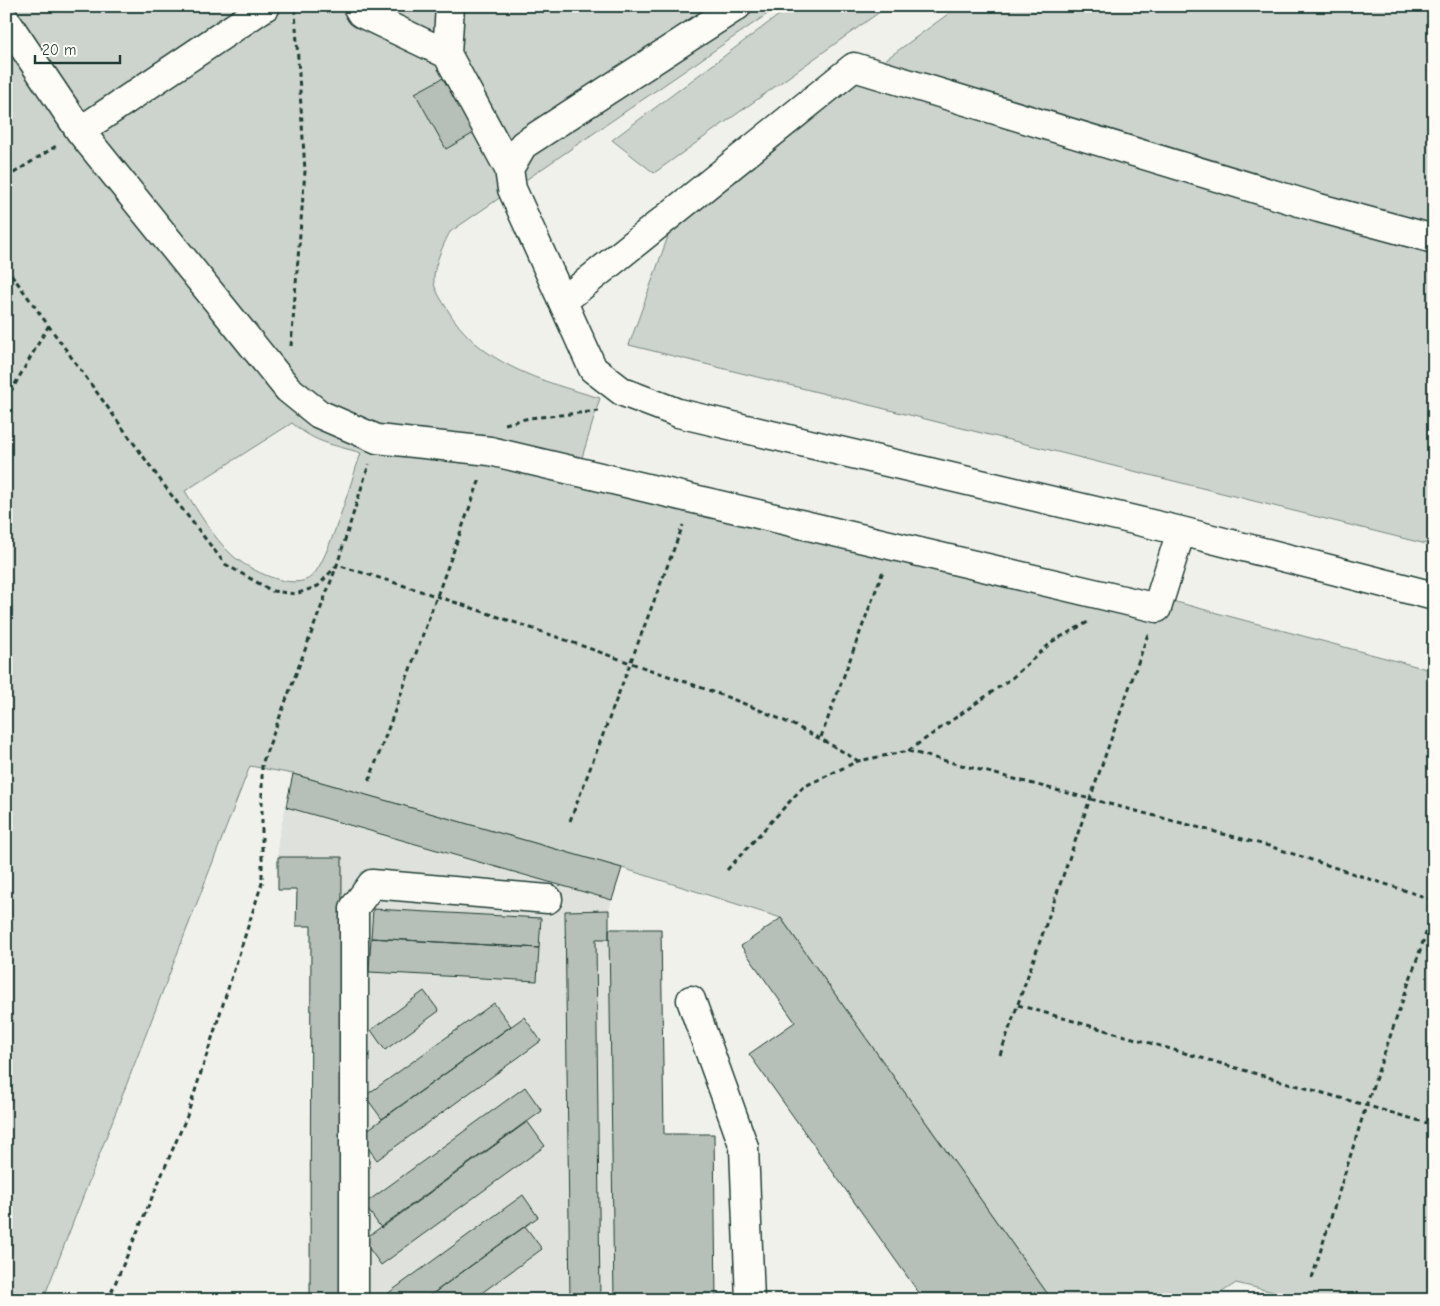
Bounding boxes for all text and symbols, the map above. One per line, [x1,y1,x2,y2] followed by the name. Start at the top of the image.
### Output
[35,32,120,64] scale bar
[42,41,76,59] text: 20 m

